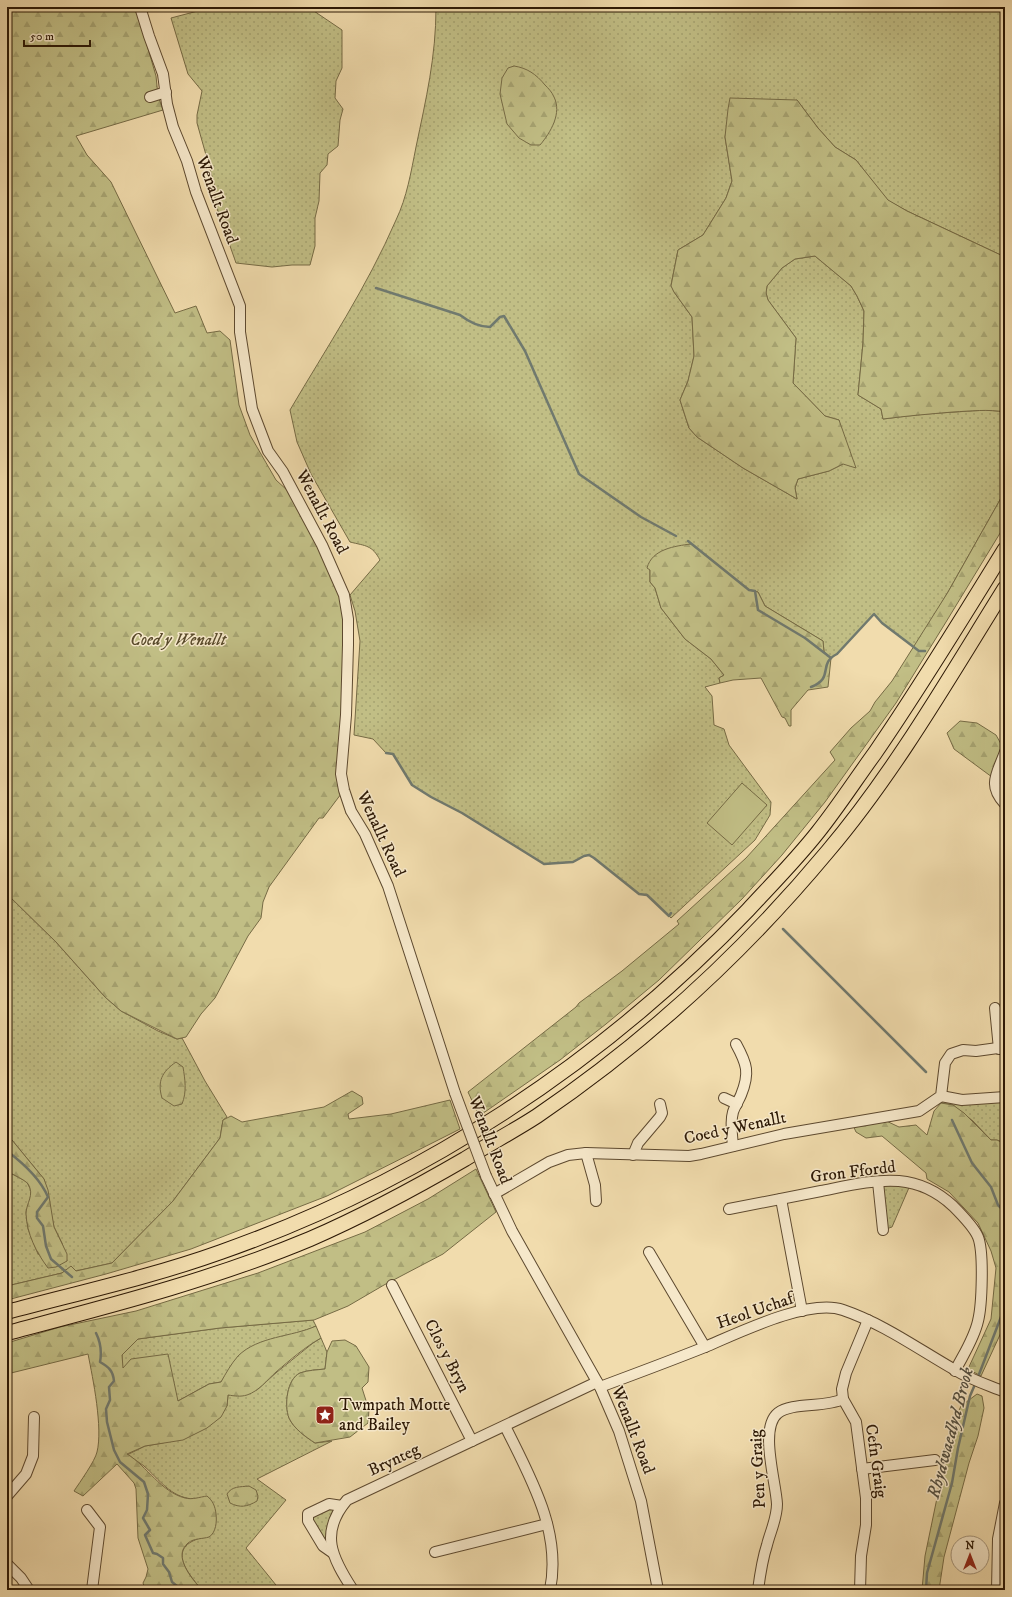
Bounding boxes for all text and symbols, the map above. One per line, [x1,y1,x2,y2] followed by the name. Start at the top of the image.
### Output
[24,22,90,48] scale bar
[30,29,54,44] text: 50 m
[191,152,243,248] street label: Wenallt Road
[290,465,354,558] street label: Wenallt Road
[130,629,228,651] park label: Coed y Wenallt
[351,787,411,881] street label: Wenallt Road
[463,1092,517,1188] street label: Wenallt Road
[682,1106,789,1150] street label: Coed y Wenallt
[809,1156,898,1188] street label: Gron Ffordd
[714,1287,799,1334] street label: Heol Uchaf
[419,1316,475,1397] street label: Clos y Bryn
[923,1365,979,1502] water label: Rhydwaedlyd Brook
[606,1382,660,1478] street label: Wenallt Road
[339,1394,450,1436] place label: Twmpath Motte and Bailey
[314,1404,336,1426] place icon: Twmpath Motte and Bailey
[860,1423,892,1500] street label: Cefn Graig
[745,1428,771,1509] street label: Pen y Graig
[365,1438,424,1482] street label: Brynteg
[950,1535,990,1575] north arrow
[965,1539,975,1553] text: N

